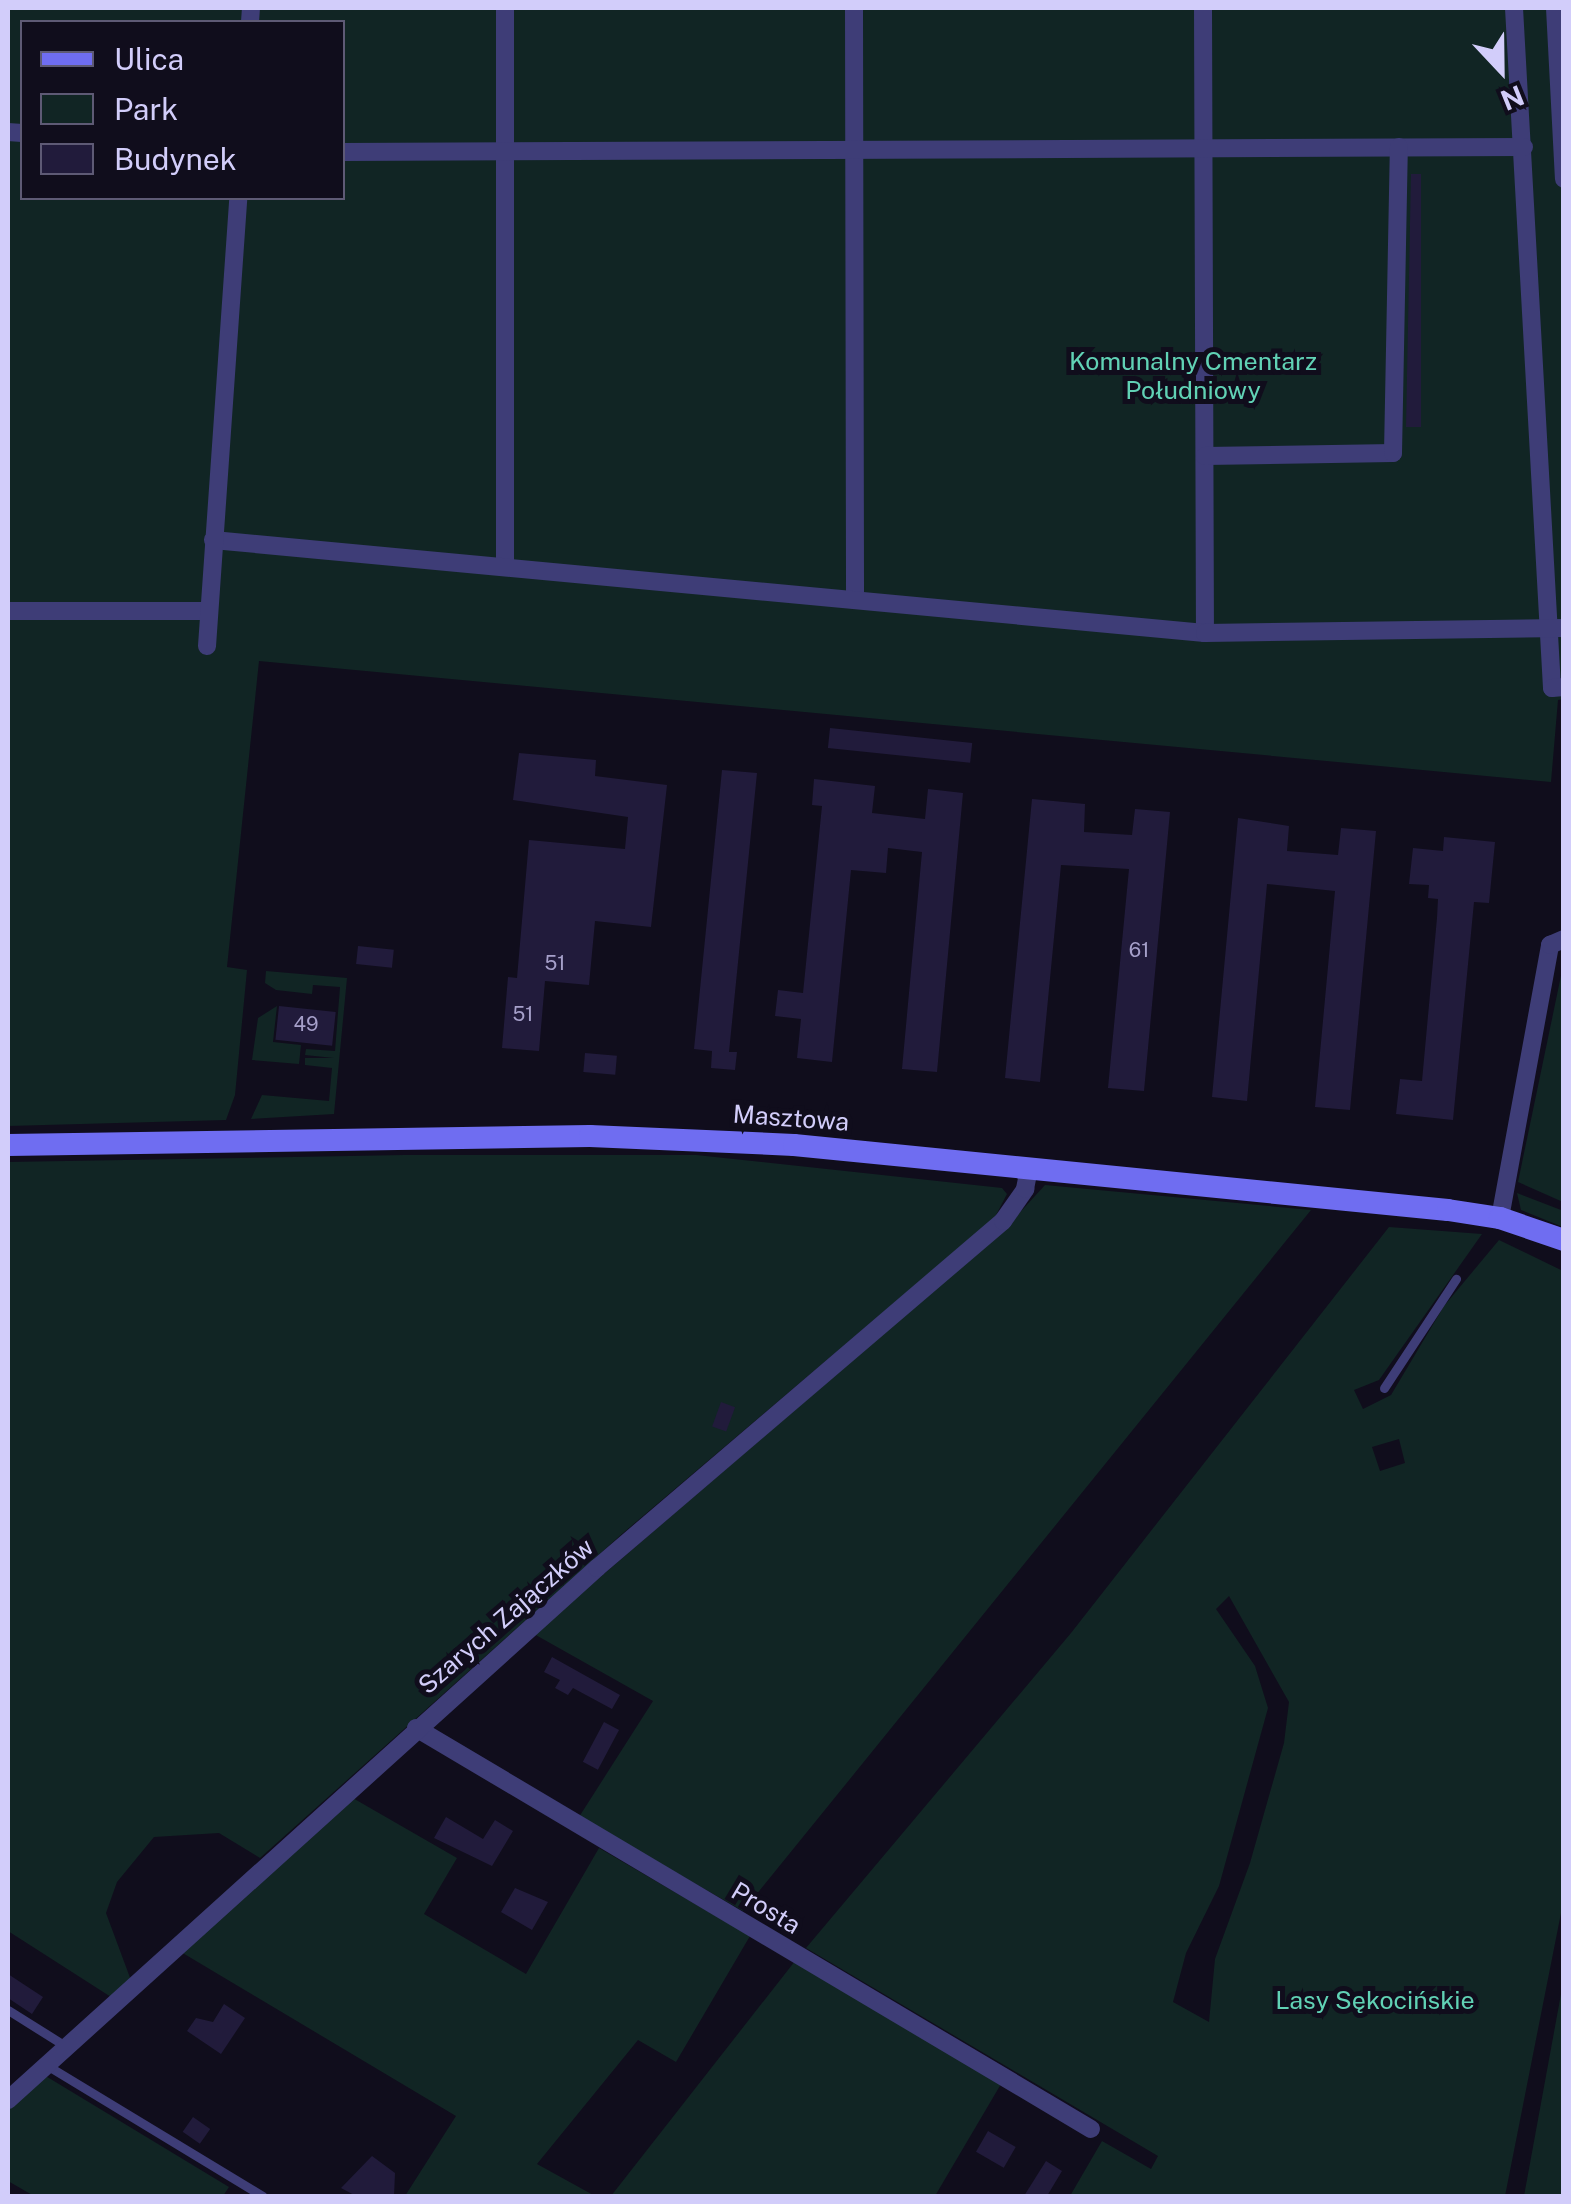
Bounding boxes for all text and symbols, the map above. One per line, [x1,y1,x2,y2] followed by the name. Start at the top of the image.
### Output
[20,20,345,200] legend
[1451,20,1551,120] north arrow
[114,41,184,77] text: Ulica
[1496,79,1529,118] text: N
[114,91,178,127] text: Park
[114,141,237,177] text: Budynek
[1069,347,1317,406] park label: Komunalny Cmentarz Południowy
[1129,938,1149,962] house number: 61
[545,951,565,975] house number: 51
[513,1002,533,1026] house number: 51
[293,1012,319,1036] house number: 49
[732,1099,850,1137] street label: Masztowa
[412,1532,600,1700] street label: Szarych Zajączków
[726,1876,806,1940] street label: Prosta
[1275,1985,1475,2015] park label: Lasy Sękocińskie

